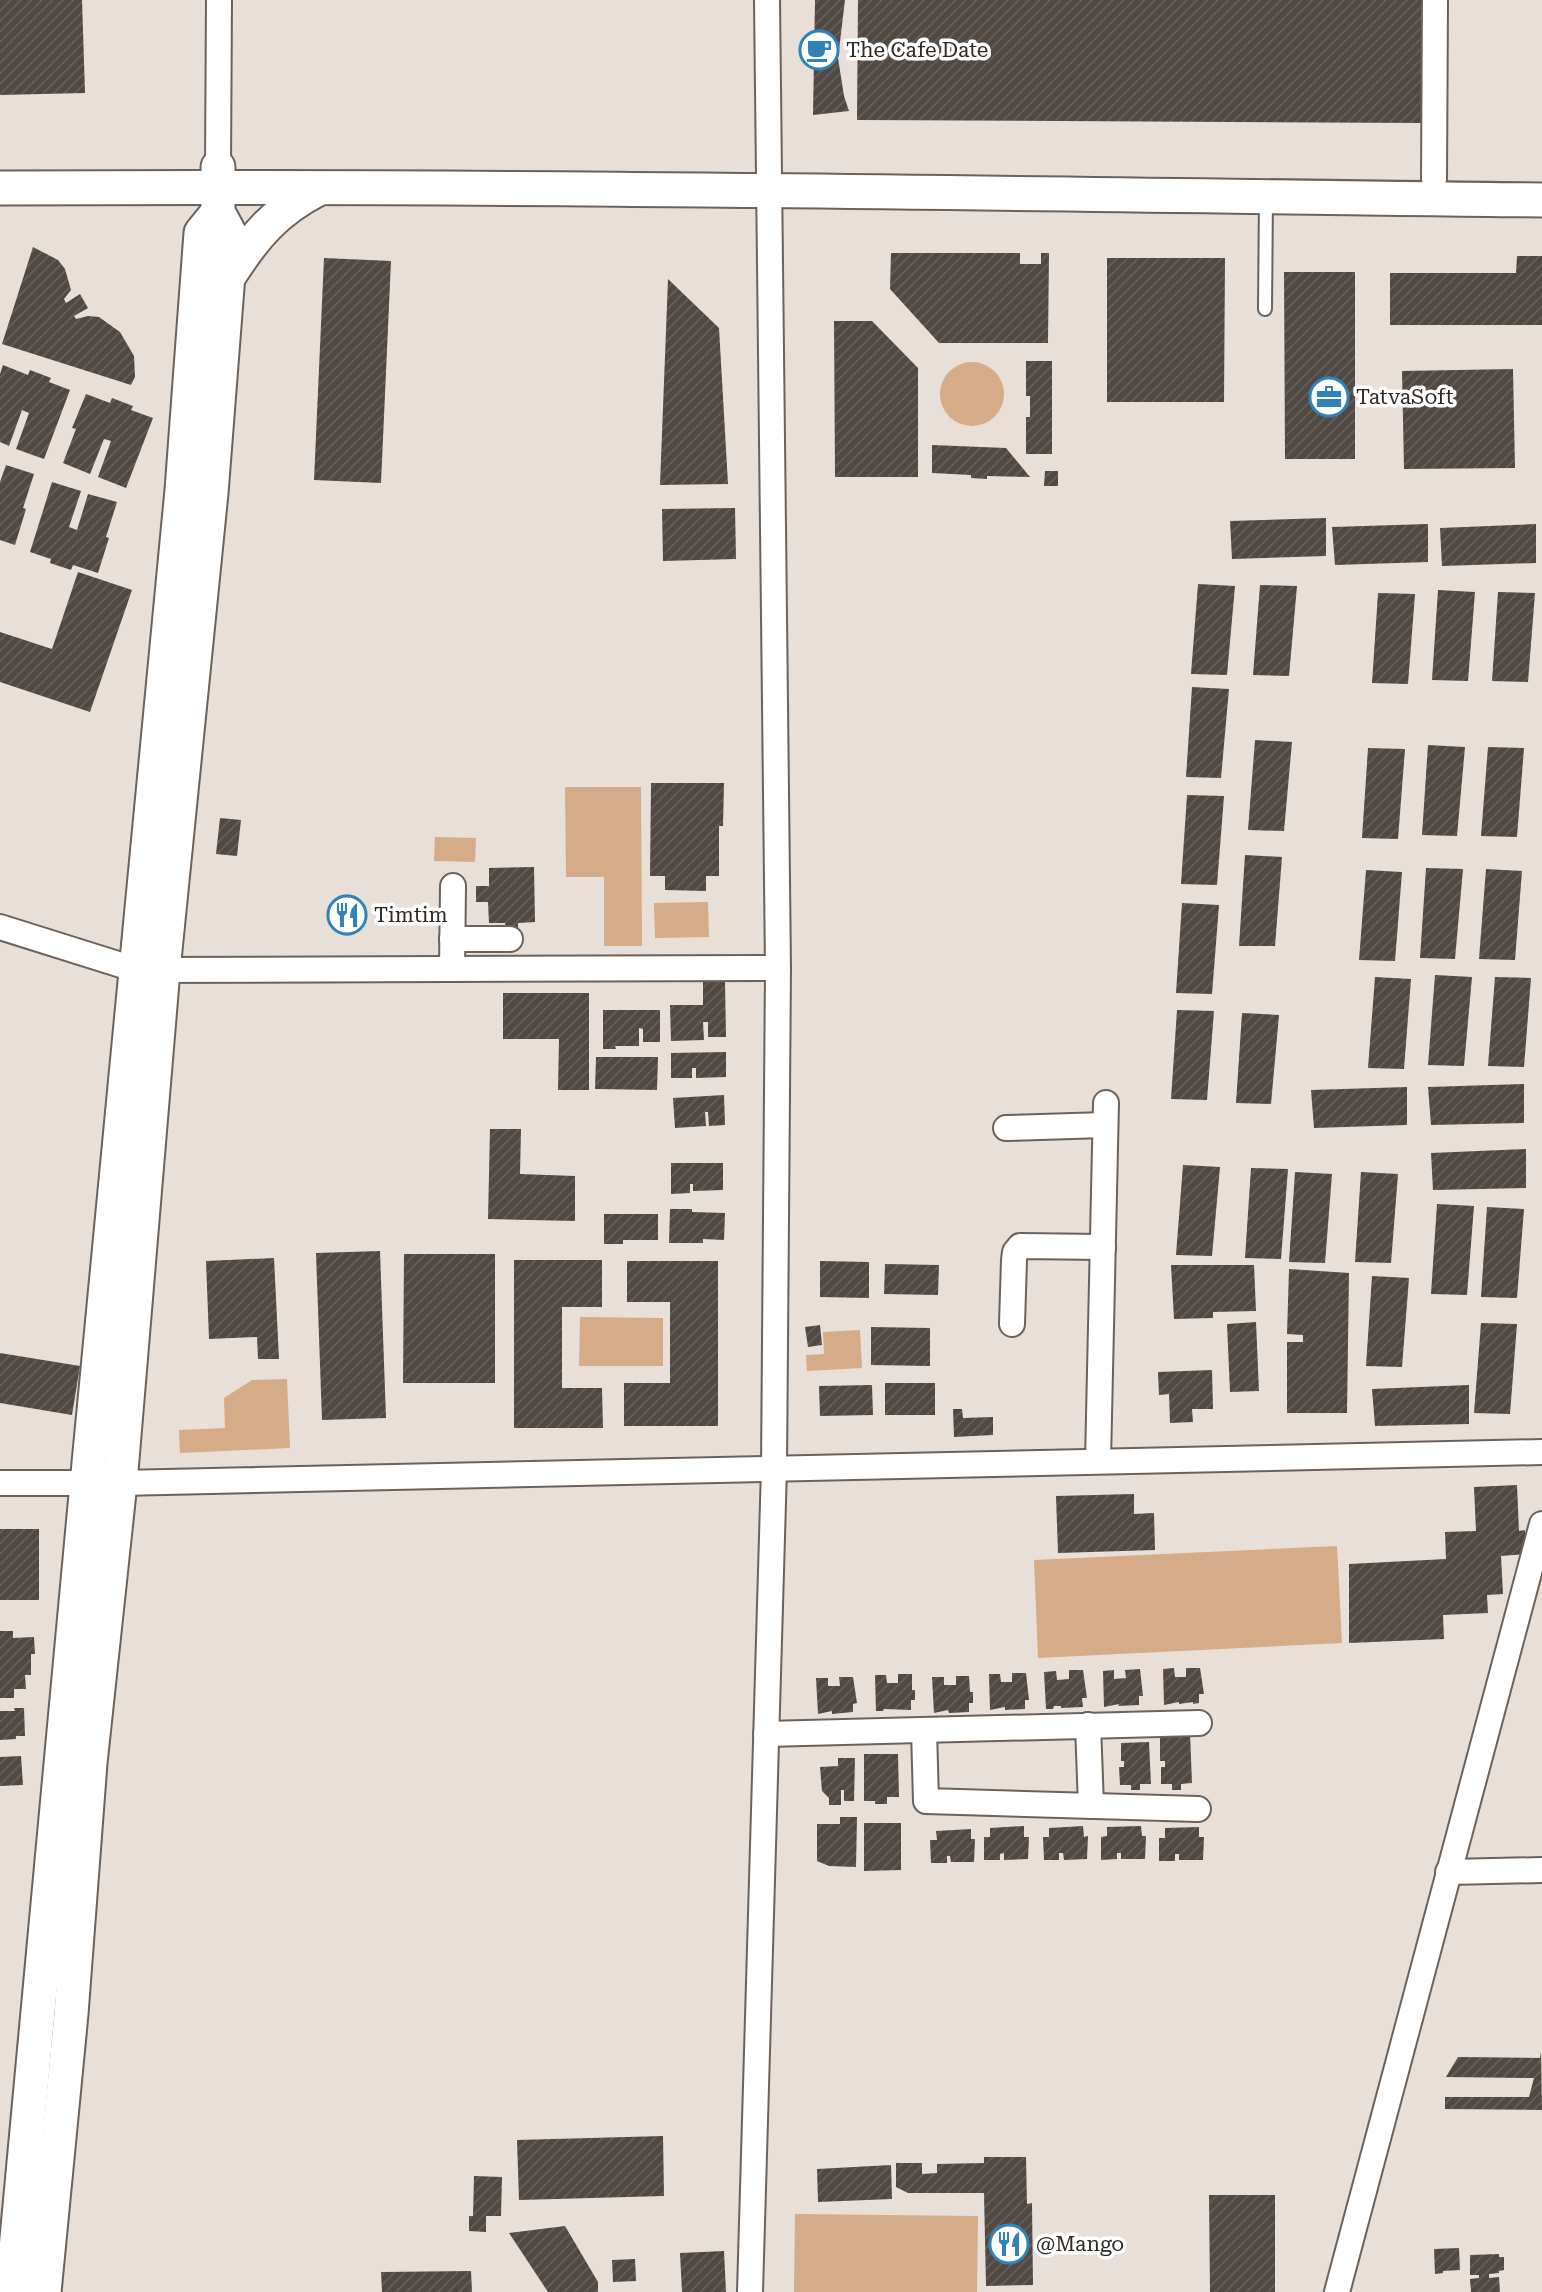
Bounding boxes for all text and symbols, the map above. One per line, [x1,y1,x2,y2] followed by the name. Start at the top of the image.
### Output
[798,29,840,71] cafe icon: The Cafe Date
[846,38,988,62] place label: The Cafe Date
[1308,376,1350,418] office icon: TatvaSoft
[1356,385,1454,409] place label: TatvaSoft
[326,894,368,936] restaurant icon: Timtim
[374,903,448,927] place label: Timtim
[988,2223,1030,2265] restaurant icon: @Mango
[1036,2232,1124,2256] place label: @Mango

